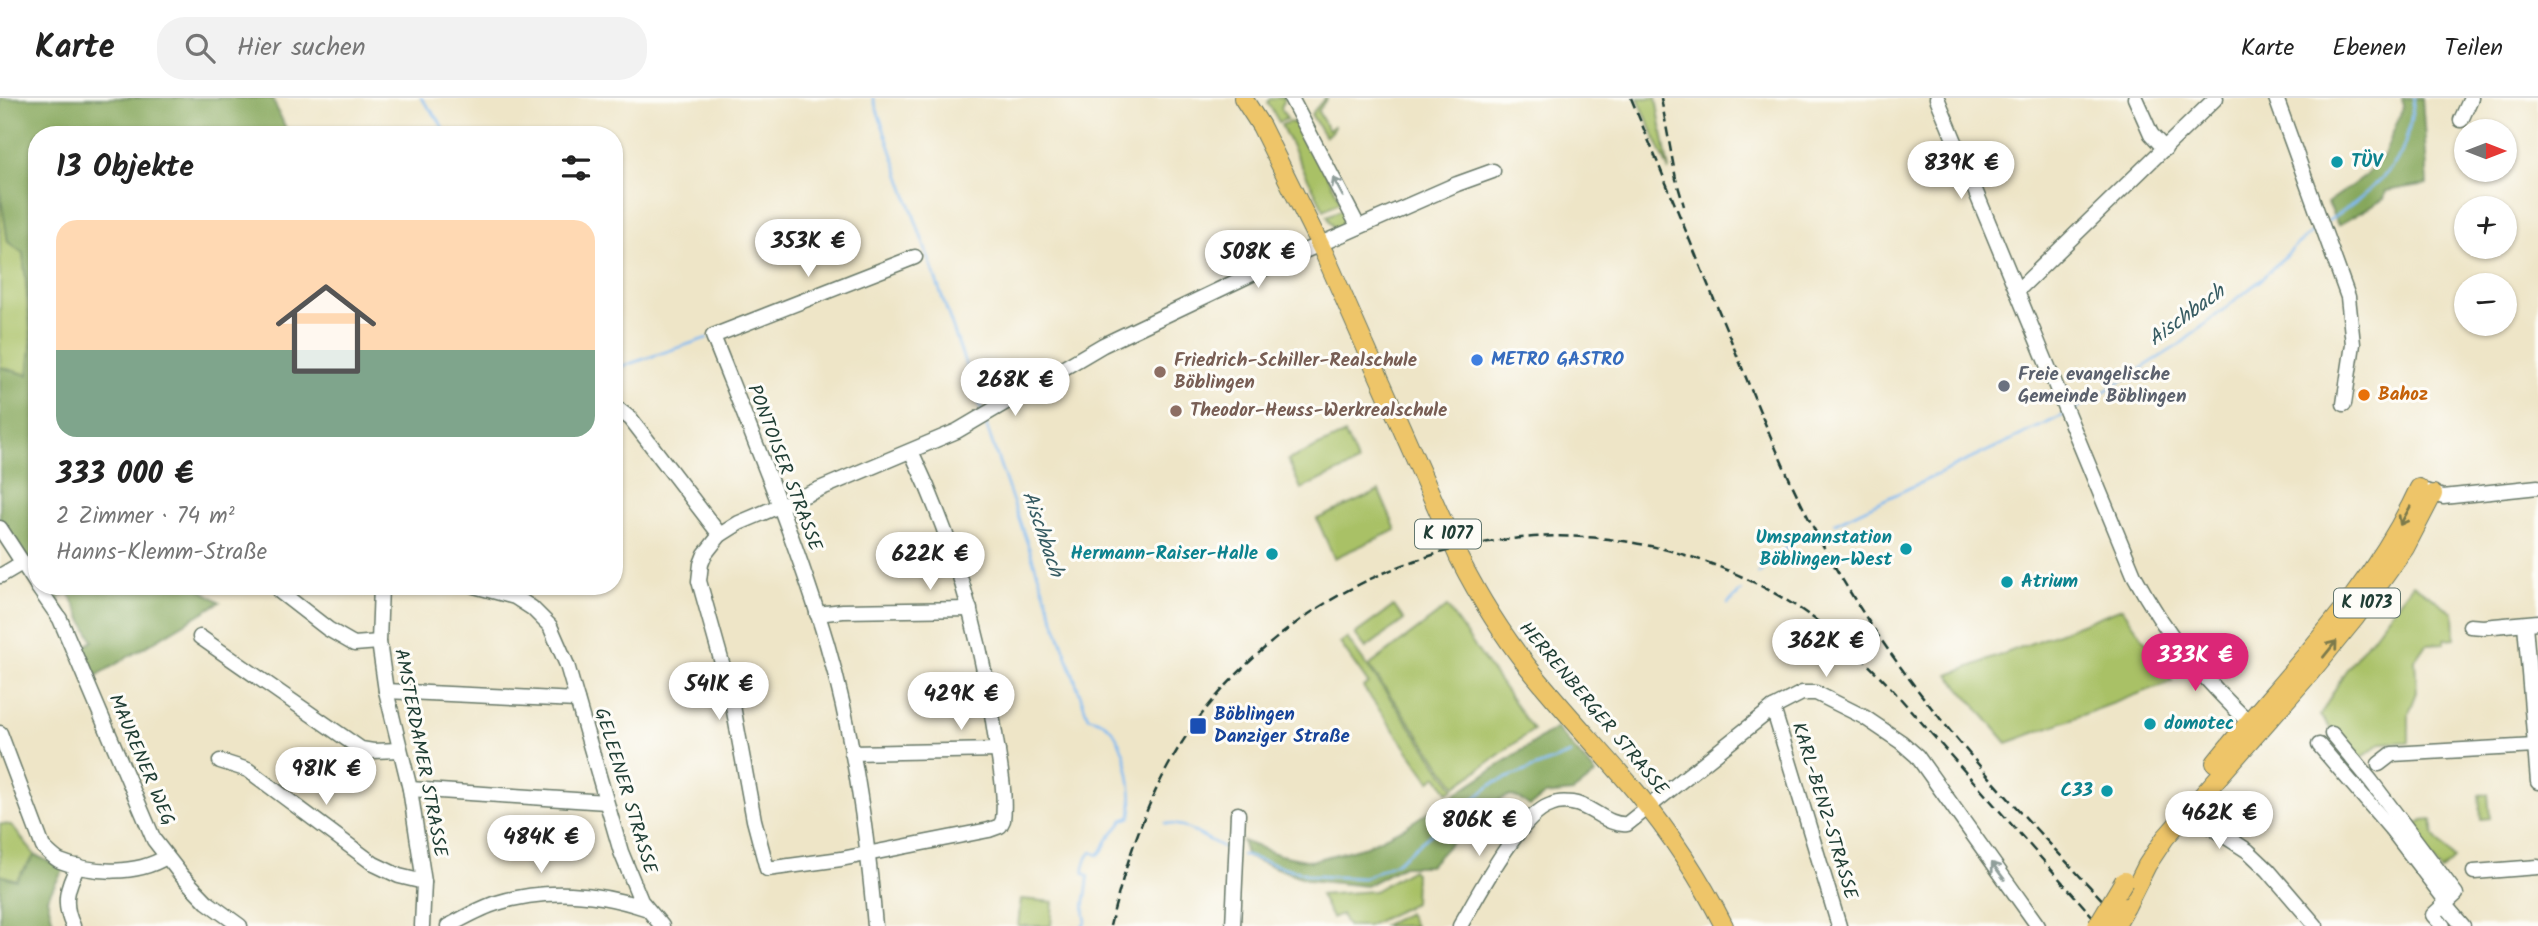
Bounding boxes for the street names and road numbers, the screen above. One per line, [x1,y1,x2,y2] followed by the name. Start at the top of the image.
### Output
[738,380,830,557] street label: PONTOISER STRASSE
[1415,520,1481,548] road number: K 1077
[2334,588,2400,618] road number: K 1073
[1511,615,1676,804] street label: HERRENBERGER STRASSE
[385,646,455,861] street label: AMSTERDAMER STRASSE
[100,690,182,830] street label: MAURENER WEG
[585,704,665,879] street label: GELEENER STRASSE
[1783,719,1865,904] street label: KARL-BENZ-STRASSE

